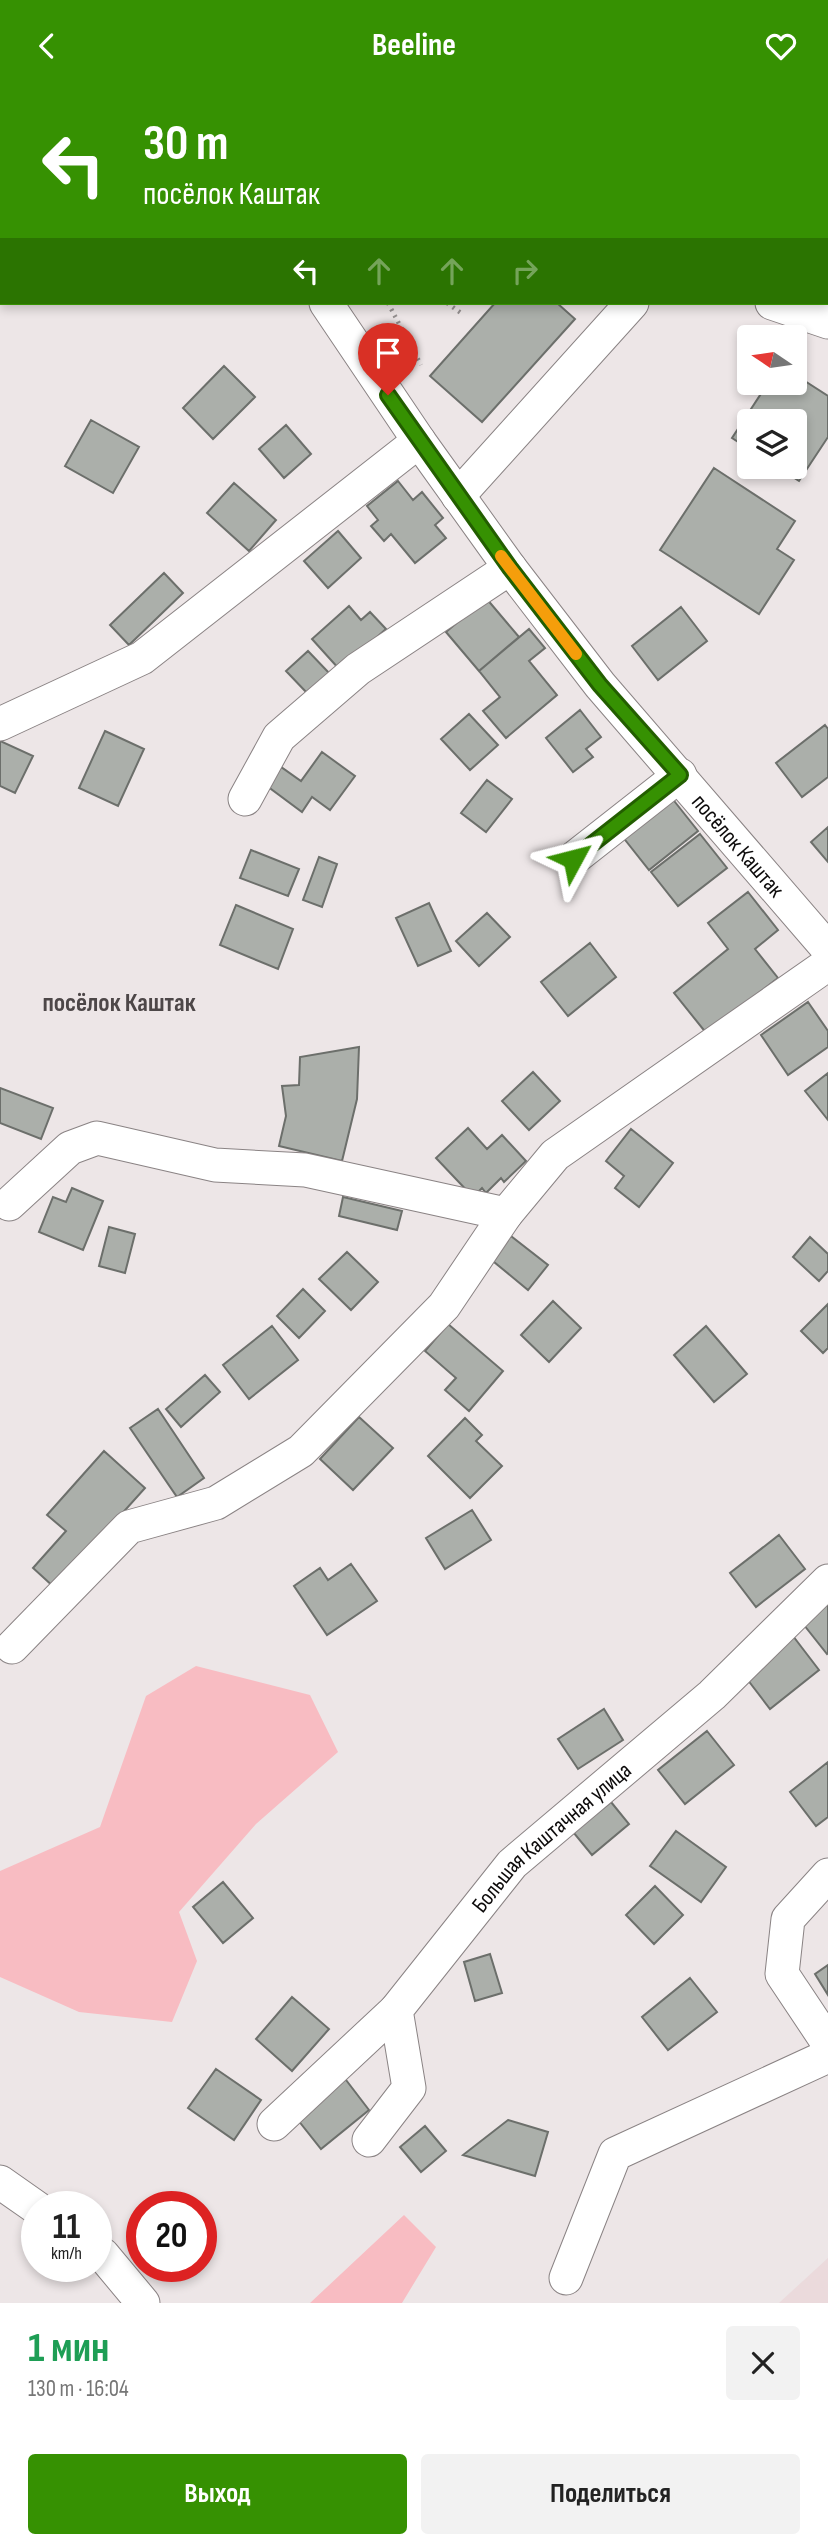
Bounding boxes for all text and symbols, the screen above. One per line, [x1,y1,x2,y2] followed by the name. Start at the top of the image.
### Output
[372,26,456,65] text: Beeline
[28,27,66,65] icon: back
[762,27,800,65] icon: heart
[143,115,228,174] text: 30 m
[28,119,119,210] icon: left
[143,175,320,214] text: посёлок Каштак
[287,252,325,290] icon: left
[360,252,398,290] icon: ahead
[433,252,471,290] icon: ahead
[506,252,544,290] icon: right
[358,323,418,395] pin
[737,325,807,395] north arrow
[737,325,807,479] map controls
[369,334,407,372] icon: arrive
[737,409,807,479] button: layers
[685,789,790,903] street label: посёлок Каштак
[536,822,610,896] position arrow
[42,988,196,1019] district label: посёлок Каштак
[466,1756,637,1918] street label: Большая Каштачная улица
[126,2191,217,2282] speed limit sign: 20
[53,2206,80,2249] text: 11
[51,2243,82,2264] text: km/h
[28,2323,109,2374] text: 1 мин
[726,2326,800,2400] button: close
[28,2375,129,2403] text: 130 m · 16:04
[28,2454,407,2534] button: Выход
[421,2454,800,2534] button: Поделиться

